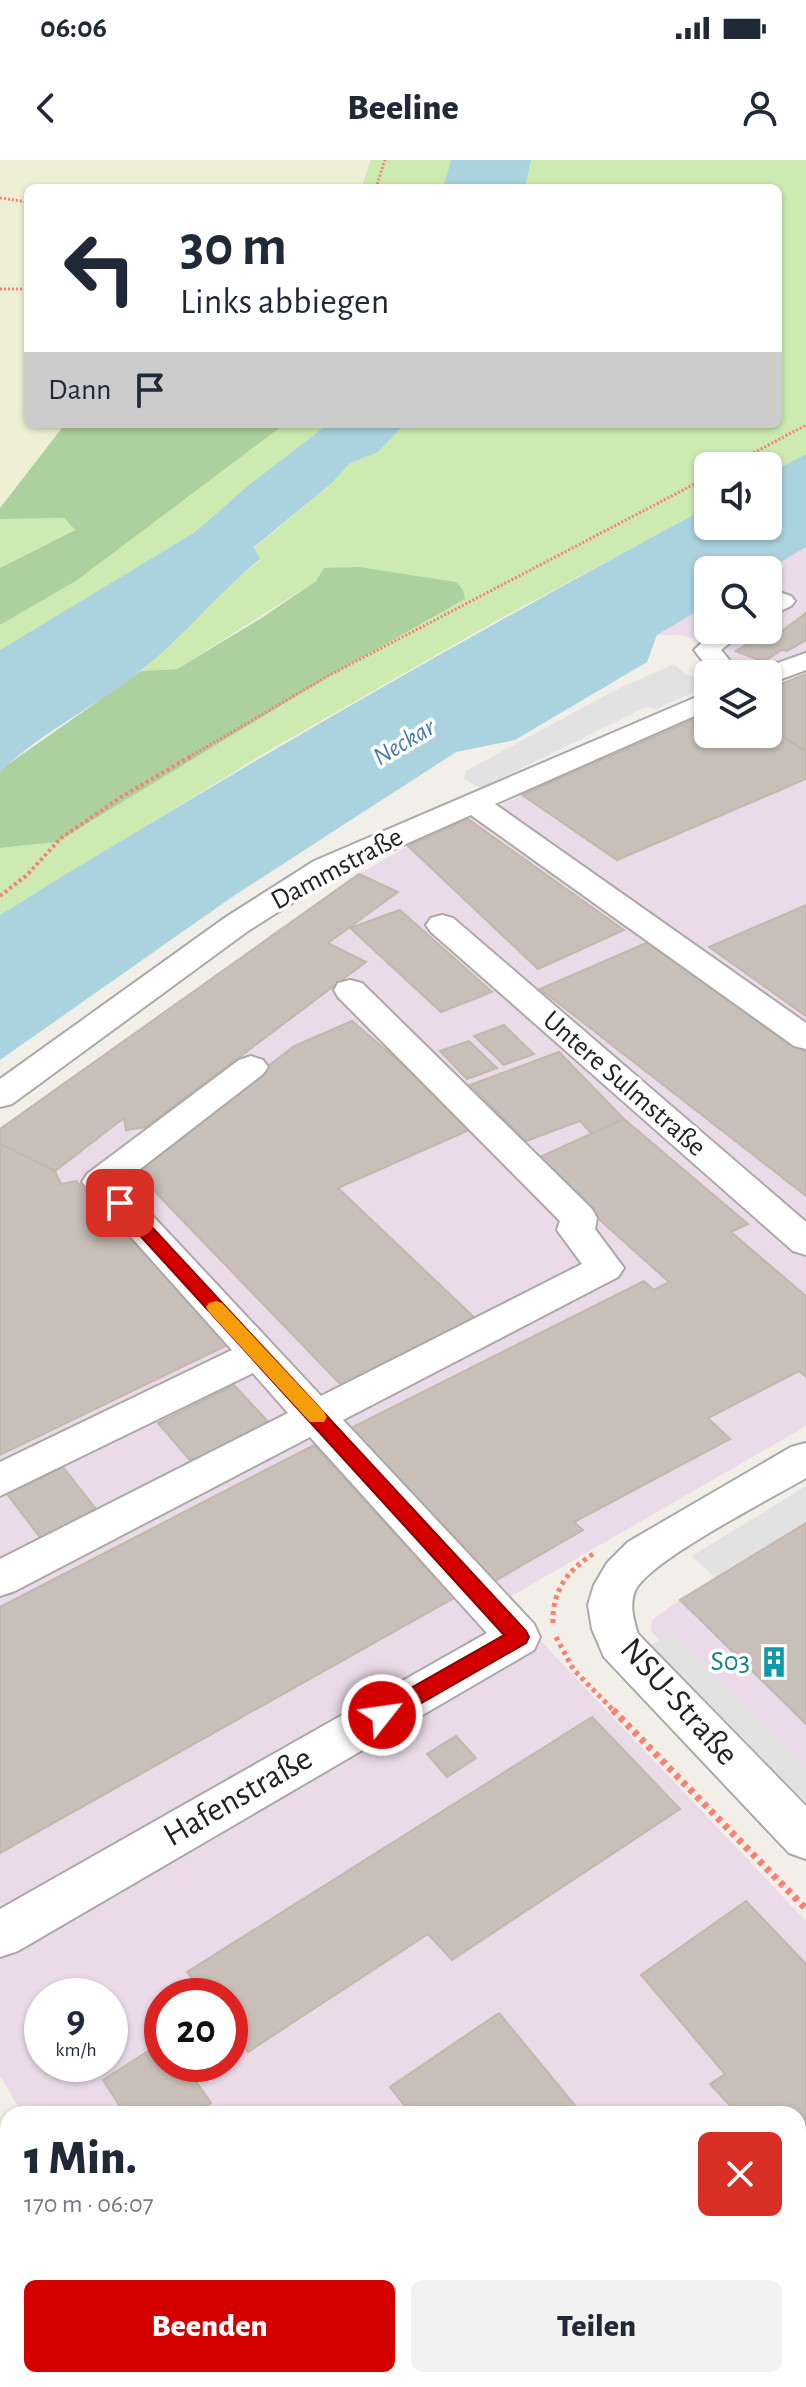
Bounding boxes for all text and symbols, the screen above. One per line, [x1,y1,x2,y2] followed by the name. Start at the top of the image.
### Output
[40,13,107,43] text: 06:06
[24,86,68,130] icon: back
[738,86,782,130] icon: person
[347,90,459,126] text: Beeline
[48,216,152,320] icon: left
[180,219,287,275] text: 30 m
[180,284,389,320] text: Links abbiegen
[128,368,172,412] icon: arrive
[48,375,112,405] text: Dann
[694,452,782,748] map controls
[694,452,782,540] button: sound
[694,556,782,644] button: search
[694,660,782,748] button: layers
[369,713,441,770] water label: Neckar
[267,823,407,915] street label: Dammstraße
[537,1006,711,1162] street label: Untere Sulmstraße
[86,1169,154,1237] pin
[98,1181,142,1225] icon: arrive
[614,1632,744,1772] street label: NSU-Straße
[757,1645,791,1679] building icon: S03
[710,1648,750,1676] place label: S03
[340,1673,424,1757] position arrow
[158,1741,318,1853] street label: Hafenstraße
[144,1978,248,2082] speed limit sign: 20
[66,2000,86,2040] text: 9
[55,2040,97,2060] text: km/h
[698,2132,782,2216] button: close
[24,2135,137,2183] text: 1 Min.
[24,2191,154,2217] text: 170 m · 06:07
[24,2280,395,2372] button: Beenden
[411,2280,782,2372] button: Teilen

